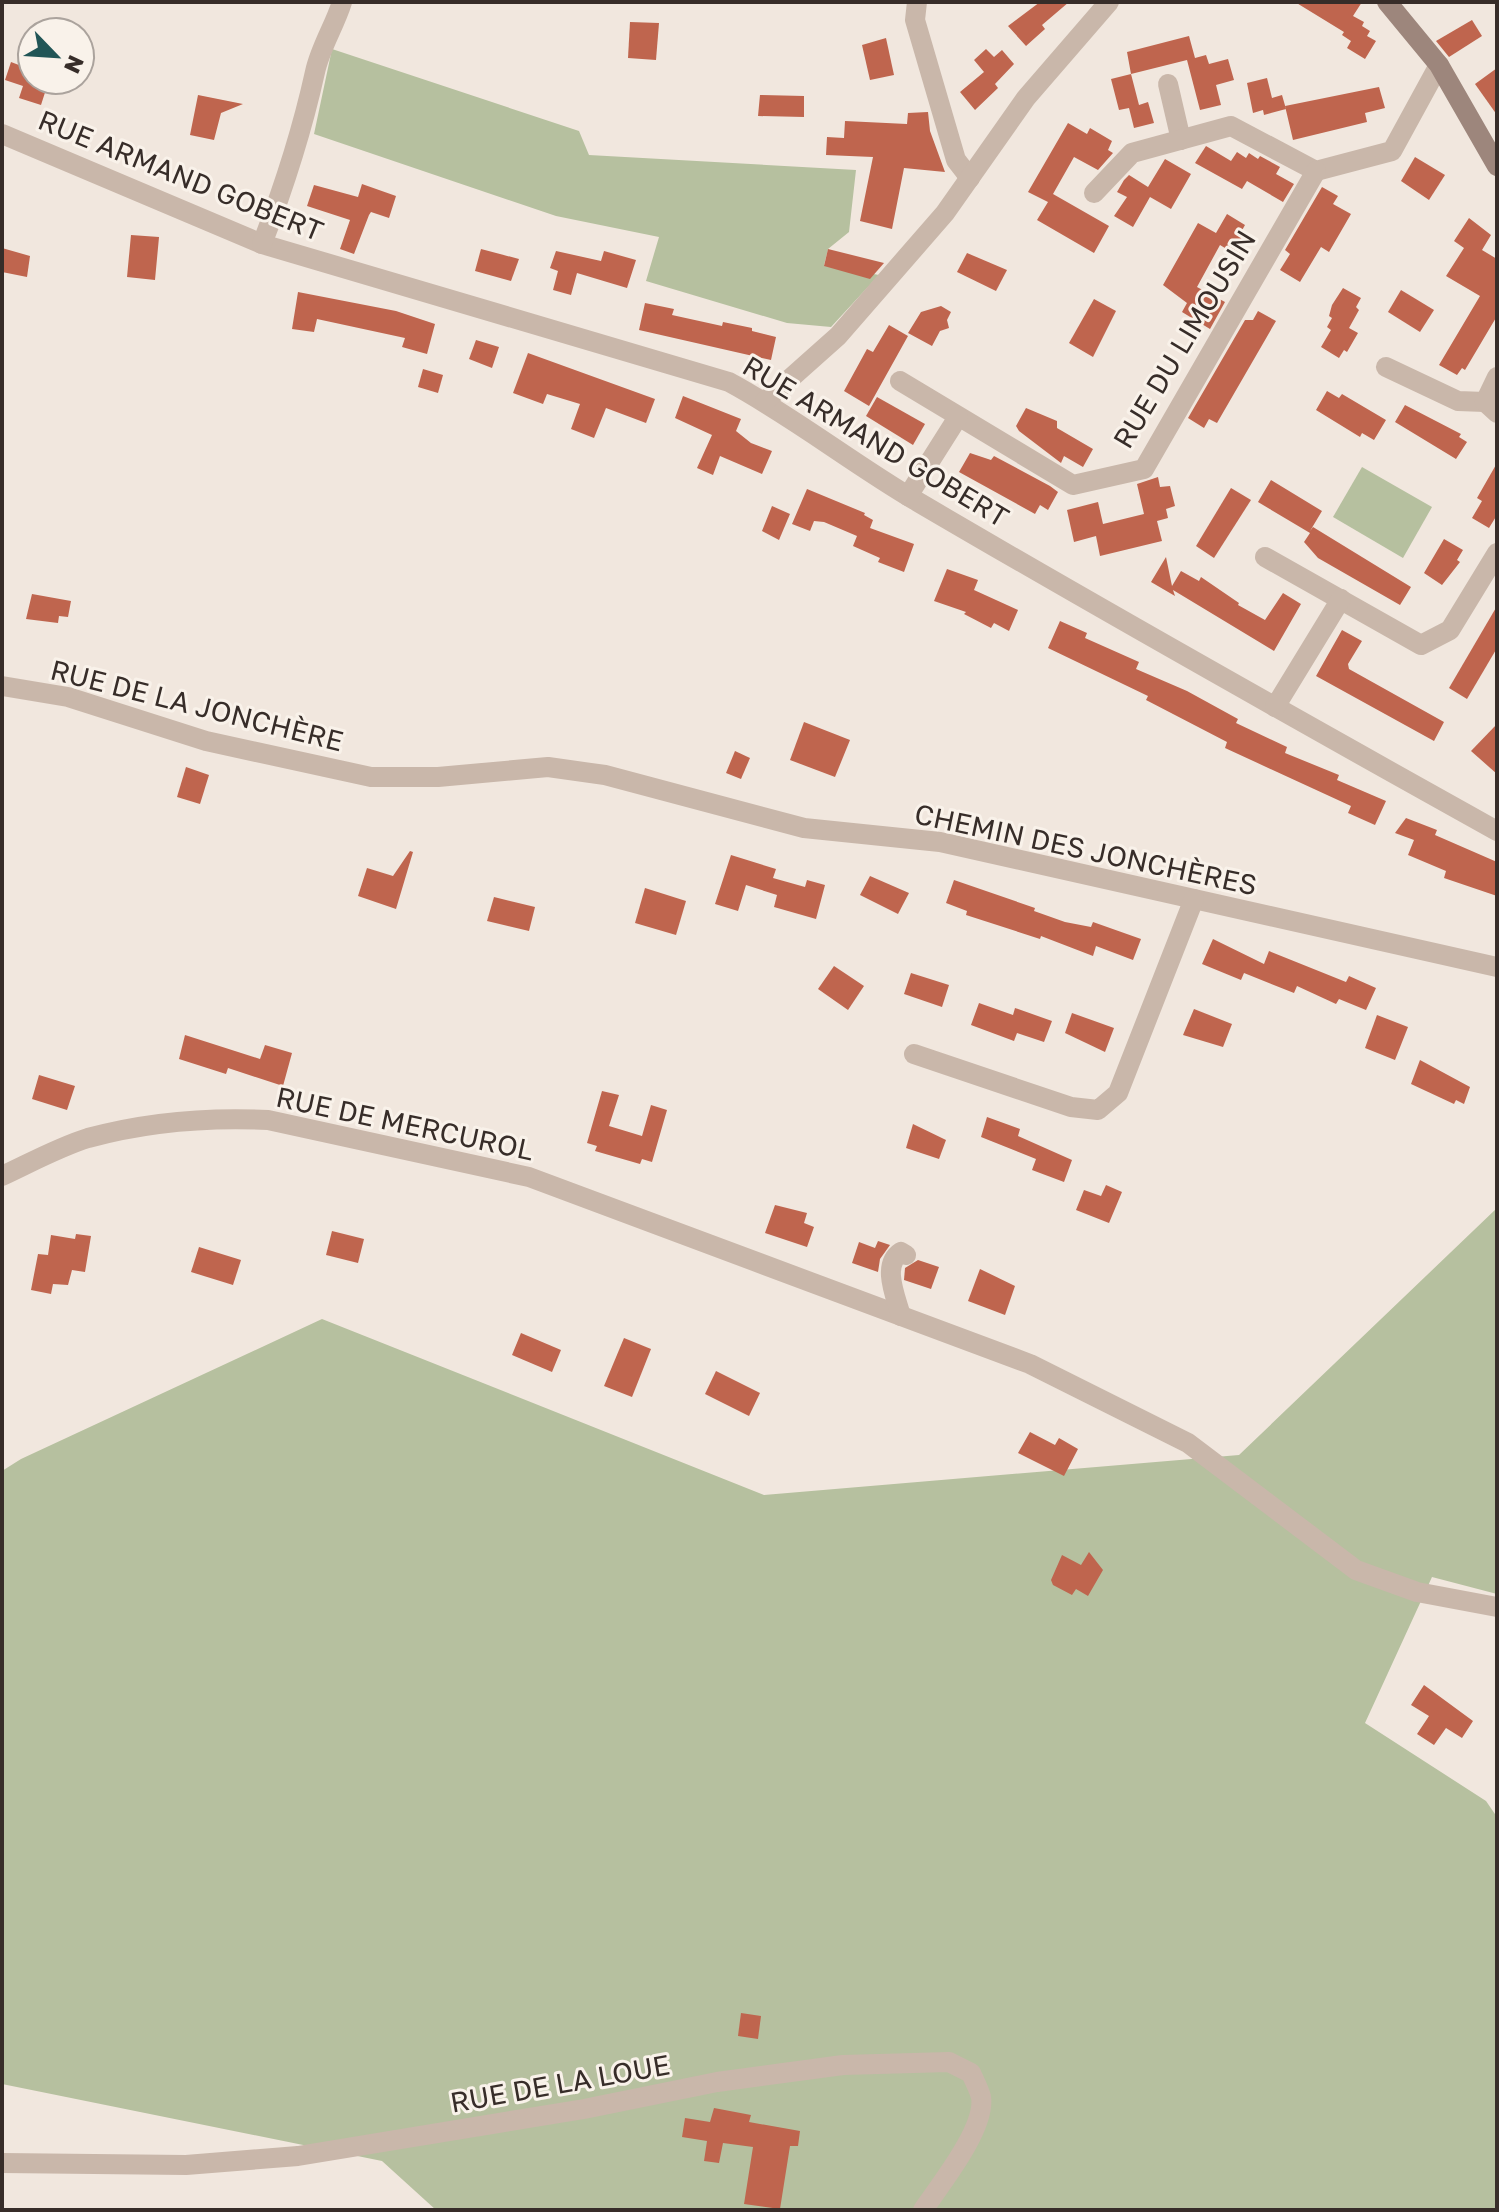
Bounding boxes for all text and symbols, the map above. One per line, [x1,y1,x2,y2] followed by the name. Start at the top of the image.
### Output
[16,16,96,96] north arrow
[59,51,90,78] text: N
[34,103,328,247] street label: RUE ARMAND GOBERT
[1106,224,1262,454] street label: RUE DU LIMOUSIN
[737,349,1015,533] street label: RUE ARMAND GOBERT
[47,653,347,757] street label: RUE DE LA JONCHÈRE
[912,797,1260,901] street label: CHEMIN DES JONCHÈRES
[273,1080,537,1166] street label: RUE DE MERCUROL
[448,2047,672,2119] street label: RUE DE LA LOUE

